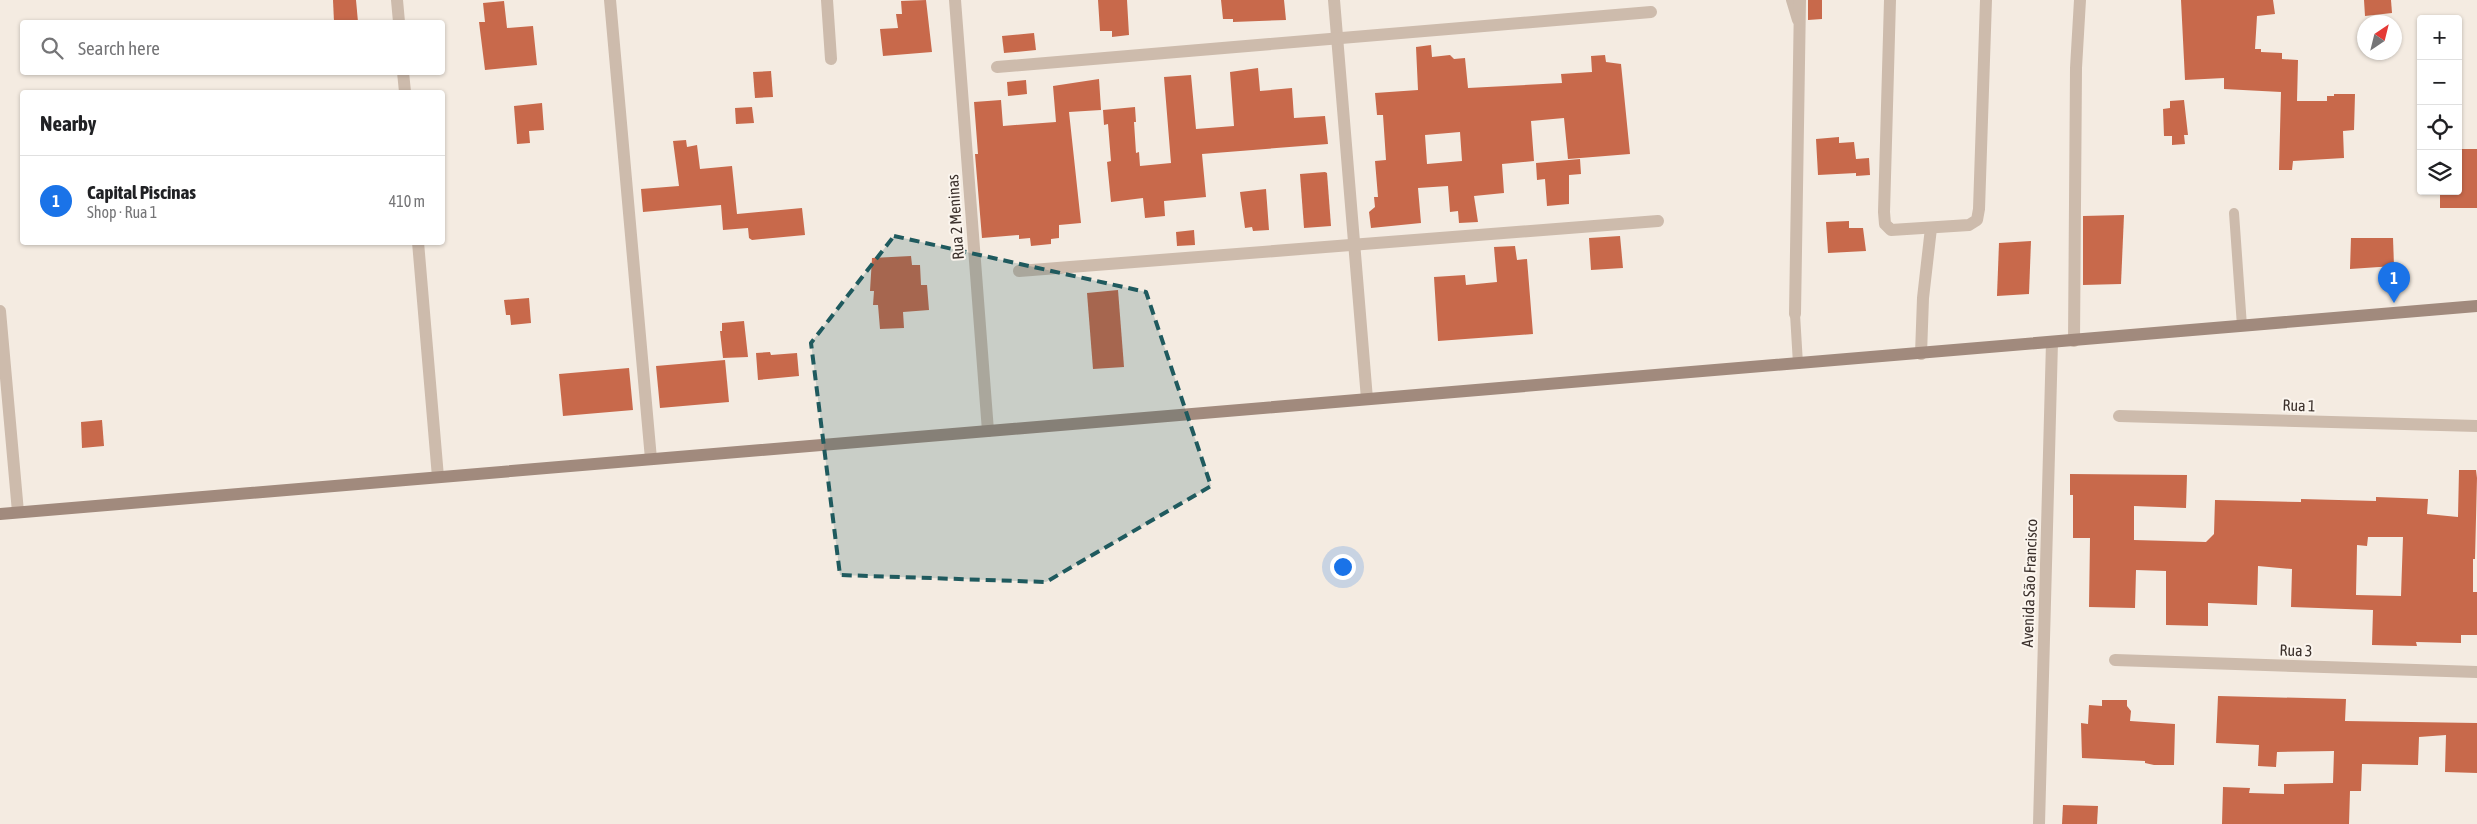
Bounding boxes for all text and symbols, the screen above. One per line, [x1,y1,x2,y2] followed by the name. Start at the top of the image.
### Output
[2357,15,2402,60] north arrow
[2417,15,2462,195] map controls
[2417,15,2462,60] button: +
[20,20,445,75] search box
[38,34,66,62] icon: search
[78,37,160,59] text: Search here
[2417,60,2462,105] button: −
[2417,105,2462,150] button: locate
[40,111,96,135] text: Nearby
[2417,150,2462,195] button: layers
[943,173,967,260] street label: Rua 2 Meninas
[87,181,196,203] text: Capital Piscinas
[52,192,60,210] text: 1
[389,192,425,210] text: 410 m
[87,203,157,221] text: Shop · Rua 1
[2378,262,2410,303] pin: 1
[2282,395,2316,415] street label: Rua 1
[2018,518,2040,648] street label: Avenida São Francisco
[1330,554,1356,580] your location
[2279,640,2313,660] street label: Rua 3

